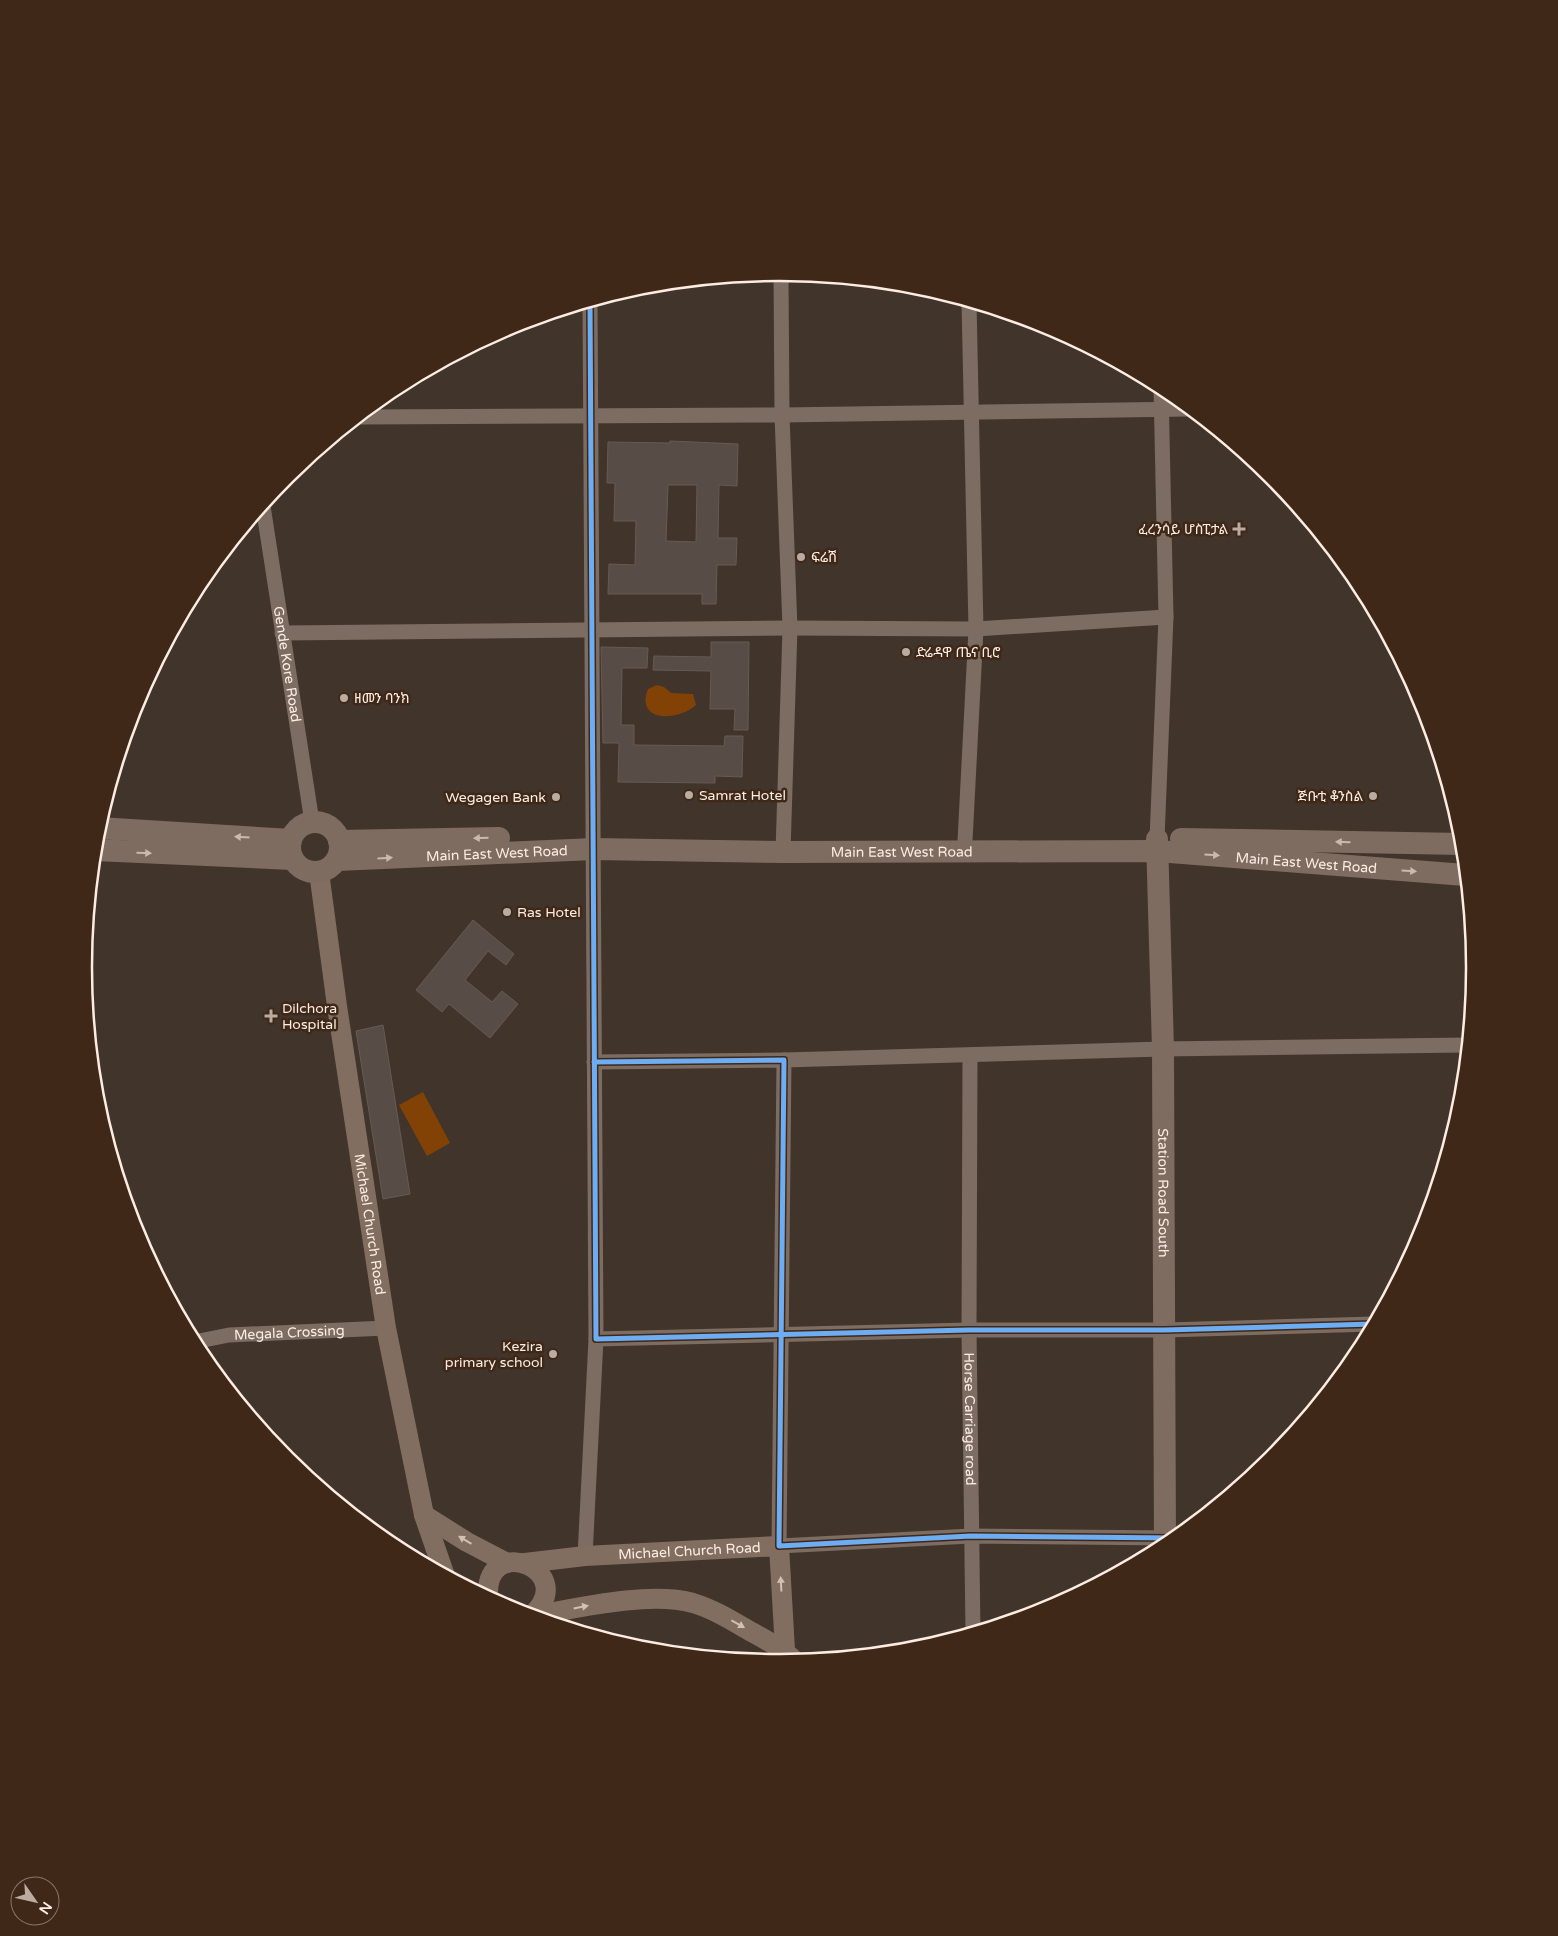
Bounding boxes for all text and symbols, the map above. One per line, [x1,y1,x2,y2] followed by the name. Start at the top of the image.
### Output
[1138,521,1229,538] place label: ፈረንሳይ ሆስፒታል
[1232,522,1246,536] marker: ፈረንሳይ ሆስፒታል
[811,549,837,566] place label: ፍሬሽ
[795,551,807,563] marker: ፍሬሽ
[270,605,305,723] street label: Gende Kore Road
[916,644,1001,661] place label: ድሬዳዋ ጤና ቢሮ
[900,646,912,658] marker: ድሬዳዋ ጤና ቢሮ
[354,690,409,707] place label: ዘመን ባንክ
[338,692,350,704] marker: ዘመን ባንክ
[699,787,786,804] place label: Samrat Hotel
[1298,788,1364,805] place label: ጅቡቲ ቆንስል
[445,789,546,806] place label: Wegagen Bank
[683,789,695,801] marker: Samrat Hotel
[1367,790,1379,802] marker: ጅቡቲ ቆንስል
[550,791,562,803] marker: Wegagen Bank
[234,833,250,841] one-way arrow
[473,834,489,842] one-way arrow
[1335,838,1351,846] one-way arrow
[426,842,568,865] street label: Main East West Road
[831,843,973,860] street label: Main East West Road
[1235,849,1378,877] street label: Main East West Road
[136,850,152,858] one-way arrow
[1205,852,1221,860] one-way arrow
[378,854,394,862] one-way arrow
[1402,867,1418,875] one-way arrow
[517,904,581,921] place label: Ras Hotel
[501,906,513,918] marker: Ras Hotel
[282,1000,337,1033] place label: Dilchora Hospital
[264,1009,278,1023] marker: Dilchora Hospital
[1155,1128,1172,1258] street label: Station Road South
[351,1153,389,1296] street label: Michael Church Road
[234,1321,345,1343] street label: Megala Crossing
[445,1338,543,1371] place label: Kezira primary school
[547,1348,559,1360] marker: Kezira primary school
[961,1352,980,1486] street label: Horse Carriage road
[458,1536,471,1545] one-way arrow
[618,1538,761,1563] street label: Michael Church Road
[777,1576,785,1592] one-way arrow
[574,1603,590,1611] one-way arrow
[731,1620,746,1628] one-way arrow
[10,1876,60,1926] north arrow
[35,1899,56,1917] text: N

